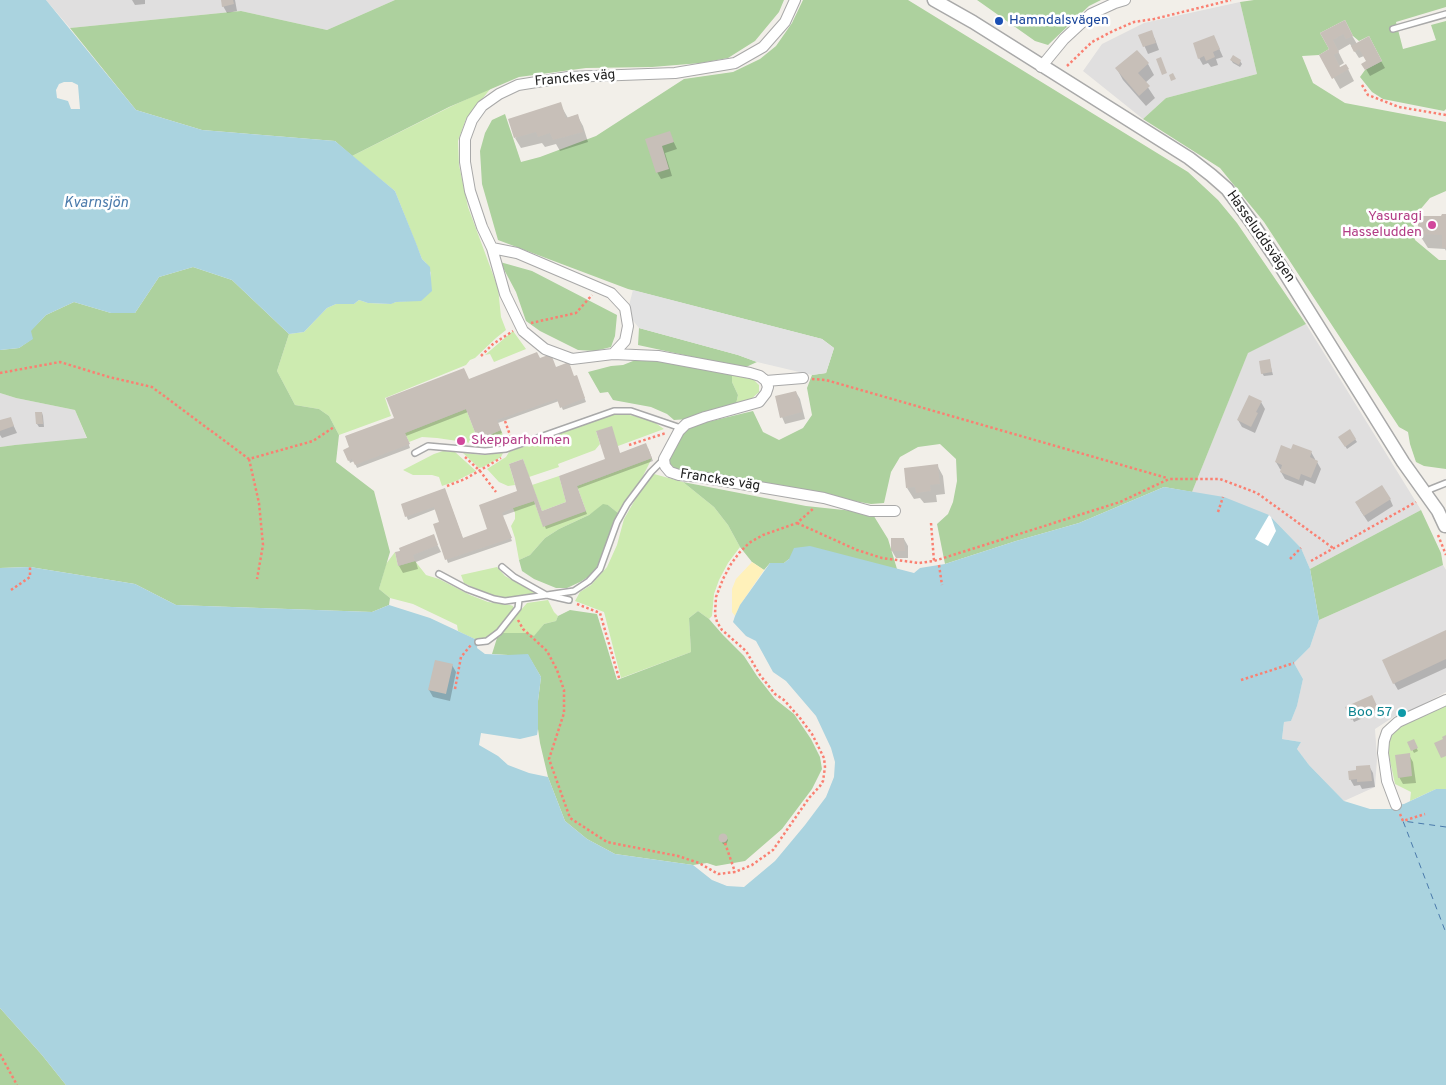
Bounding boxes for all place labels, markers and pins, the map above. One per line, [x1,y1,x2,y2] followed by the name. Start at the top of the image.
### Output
[1009,13,1109,29] place label: Hamndalsvägen
[993,15,1005,27] marker: Hamndalsvägen
[1342,209,1422,242] place label: Yasuragi Hasseludden
[1426,219,1438,231] marker: Yasuragi Hasseludden
[471,433,570,449] place label: Skepparholmen
[455,435,467,447] marker: Skepparholmen
[1348,705,1392,721] place label: Boo 57
[1396,707,1408,719] marker: Boo 57

